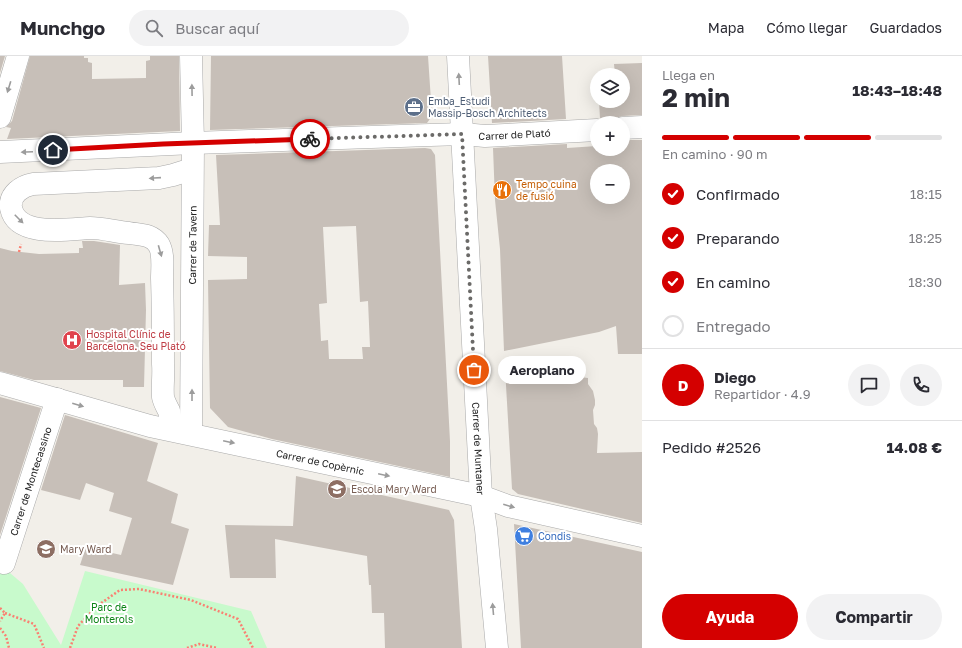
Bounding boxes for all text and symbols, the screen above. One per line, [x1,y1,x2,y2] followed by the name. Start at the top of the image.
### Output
[129,10,409,46] search box
[20,16,105,39] text: Munchgo
[143,17,165,39] icon: search
[175,19,259,37] text: Buscar aquí
[708,19,744,36] text: Mapa
[766,19,847,36] text: Cómo llegar
[869,19,942,36] text: Guardados
[662,67,715,83] text: Llega en
[590,68,630,204] map controls
[590,68,630,108] button: layers
[456,73,463,85] one-way arrow
[6,81,12,93] one-way arrow
[852,81,942,99] text: 18:43–18:48
[662,82,730,113] text: 2 min
[189,83,195,96] one-way arrow
[428,95,547,119] place label: Emba_Estudi Massip-Bosch Architects
[403,96,425,118] office icon: Emba_Estudi Massip-Bosch Architects
[590,116,630,156] button: +
[290,119,330,159] courier
[478,126,551,142] street label: Carrer de Plató
[299,128,321,150] icon: bike
[36,133,70,167] pin
[42,139,64,161] icon: home
[662,146,767,162] text: En camino · 90 m
[21,148,33,155] one-way arrow
[590,164,630,204] button: −
[149,174,161,181] one-way arrow
[516,178,577,202] place label: Tempo cuina de fusió
[491,179,513,201] restaurant icon: Tempo cuina de fusió
[662,183,684,205] icon: check
[696,185,780,203] text: Confirmado
[910,186,942,202] text: 18:15
[186,206,199,285] street label: Carrer de Tavern
[14,214,24,224] one-way arrow
[662,227,684,249] icon: check
[696,229,780,247] text: Preparando
[909,230,942,246] text: 18:25
[157,244,163,257] one-way arrow
[662,271,684,293] icon: check
[696,273,770,291] text: En camino
[908,274,942,290] text: 18:30
[696,317,771,335] text: Entregado
[86,328,186,352] place label: Hospital Clínic de Barcelona. Seu Plató
[61,329,83,351] hospital icon: Hospital Clínic de Barcelona. Seu Plató
[457,353,491,387] pin
[498,356,586,384] callout: Aeroplano
[463,359,485,381] icon: bag
[509,362,575,378] text: Aeroplano
[848,364,890,406] button: chat
[900,364,942,406] button: phone
[714,368,756,386] text: Diego
[678,376,688,394] text: D
[714,386,811,402] text: Repartidor · 4.9
[189,388,195,401] one-way arrow
[72,402,84,408] one-way arrow
[470,402,487,495] street label: Carrer de Muntaner
[7,425,54,537] street label: Carrer de Montecassino
[662,438,761,456] text: Pedido #2526
[886,438,942,456] text: 14.08 €
[223,440,235,446] one-way arrow
[275,447,366,477] street label: Carrer de Copèrnic
[377,472,390,478] one-way arrow
[326,478,348,500] school or university icon: Escola Mary Ward
[351,483,437,495] place label: Escola Mary Ward
[504,503,516,509] one-way arrow
[513,525,535,547] supermarket icon: Condis
[538,530,571,542] place label: Condis
[35,538,57,560] school or university icon: Mary Ward
[60,543,111,555] place label: Mary Ward
[662,594,798,640] button: Ayuda
[806,594,942,640] button: Compartir
[85,601,133,625] park label: Parc de Monterols
[490,603,497,615] one-way arrow

